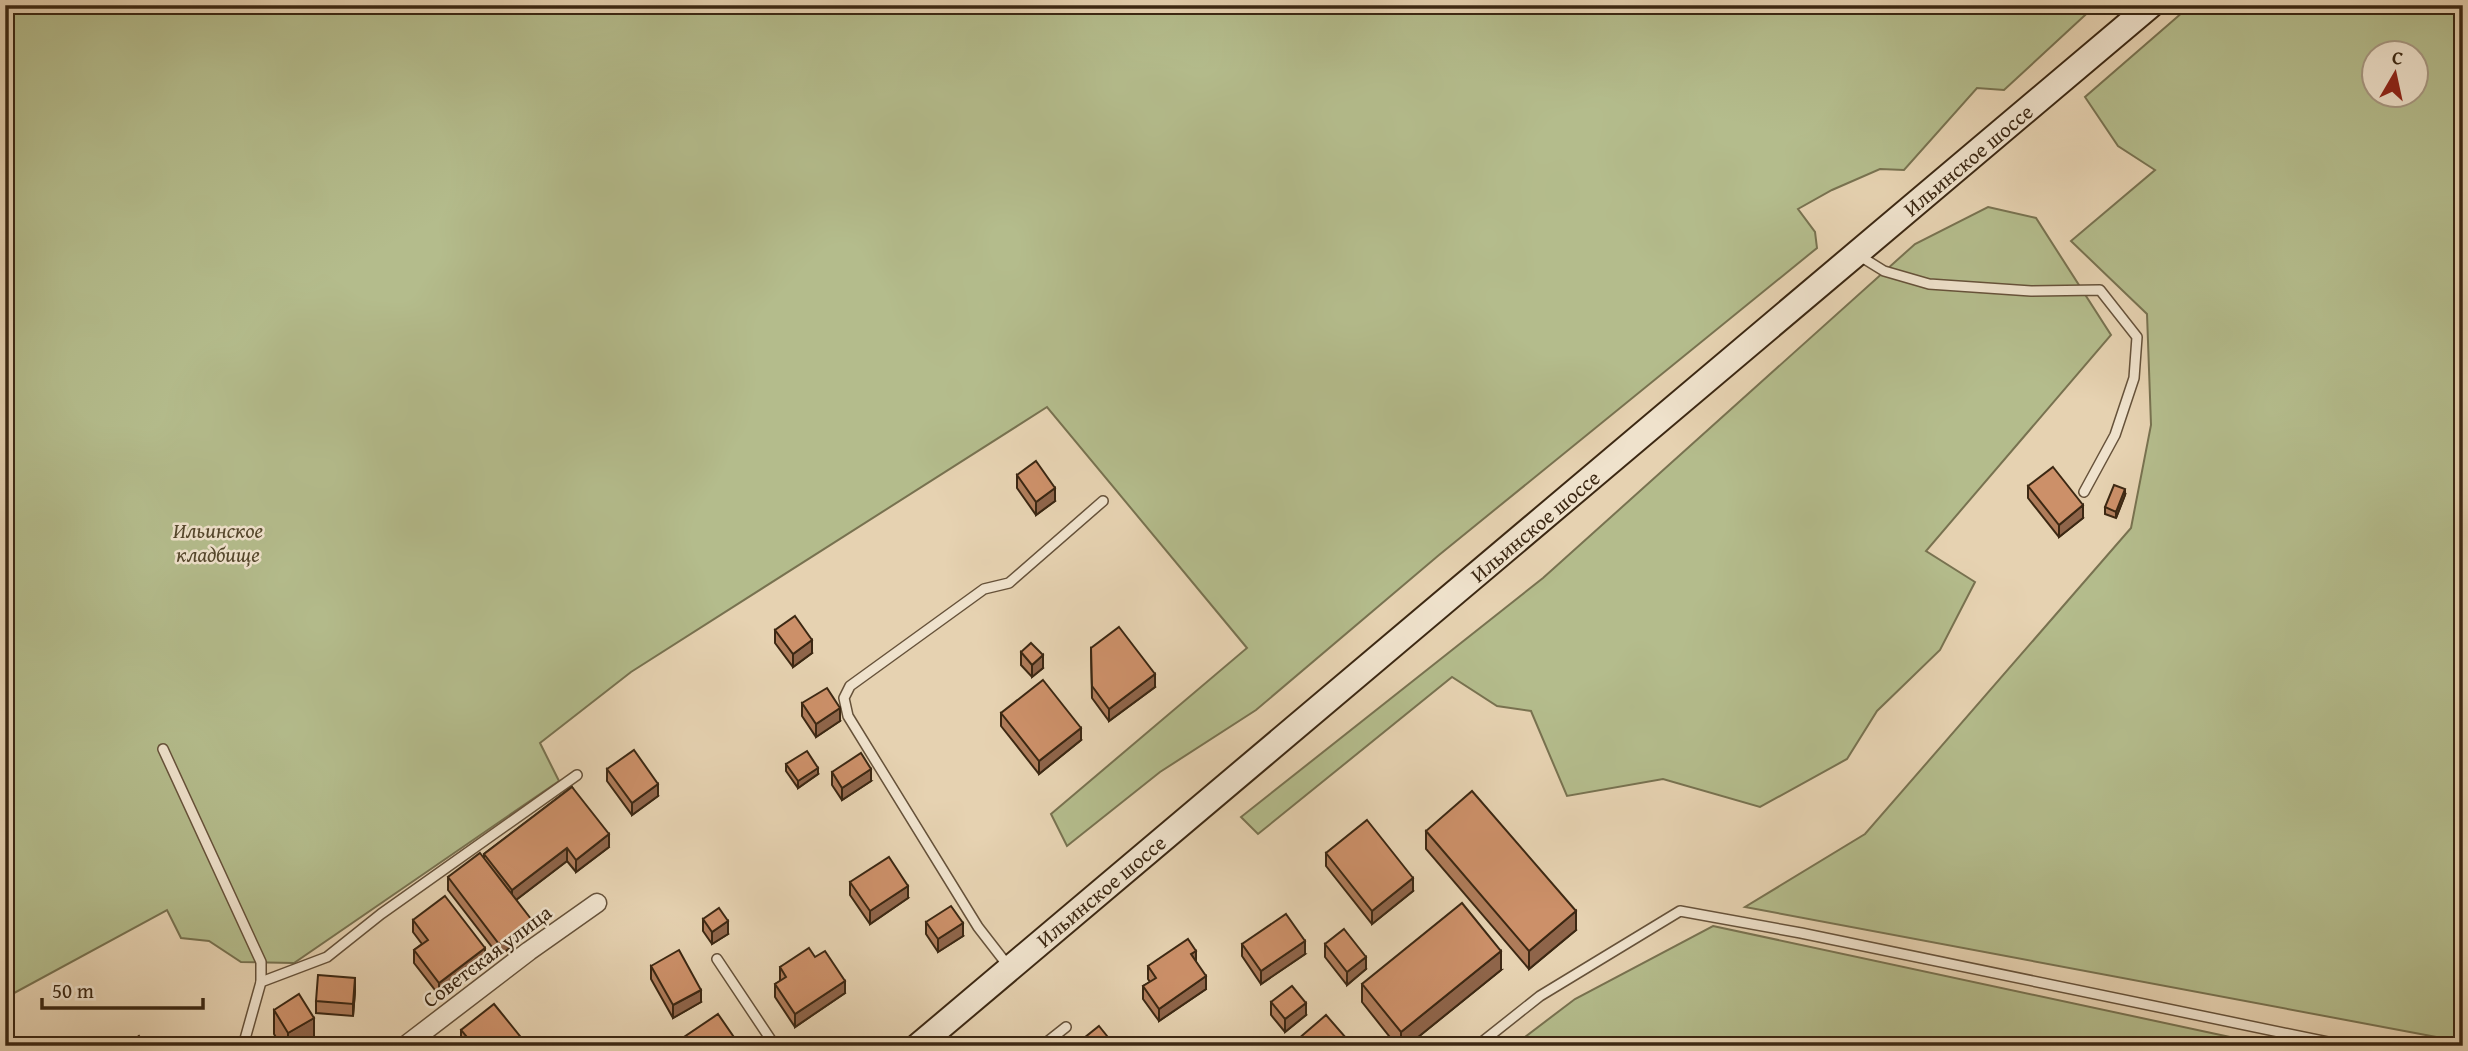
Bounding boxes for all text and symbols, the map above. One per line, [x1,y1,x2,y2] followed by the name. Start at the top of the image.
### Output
[2360,38,2430,108] north arrow
[2390,43,2405,72] text: С
[1896,96,2040,224] street label: Ильинское шоссе
[1463,462,1607,590] street label: Ильинское шоссе
[173,515,263,570] park label: Ильинское кладбище
[1029,827,1173,955] street label: Ильинское шоссе
[416,897,558,1015] street label: Советская улица
[42,967,203,1011] scale bar
[52,975,94,1006] text: 50 m

